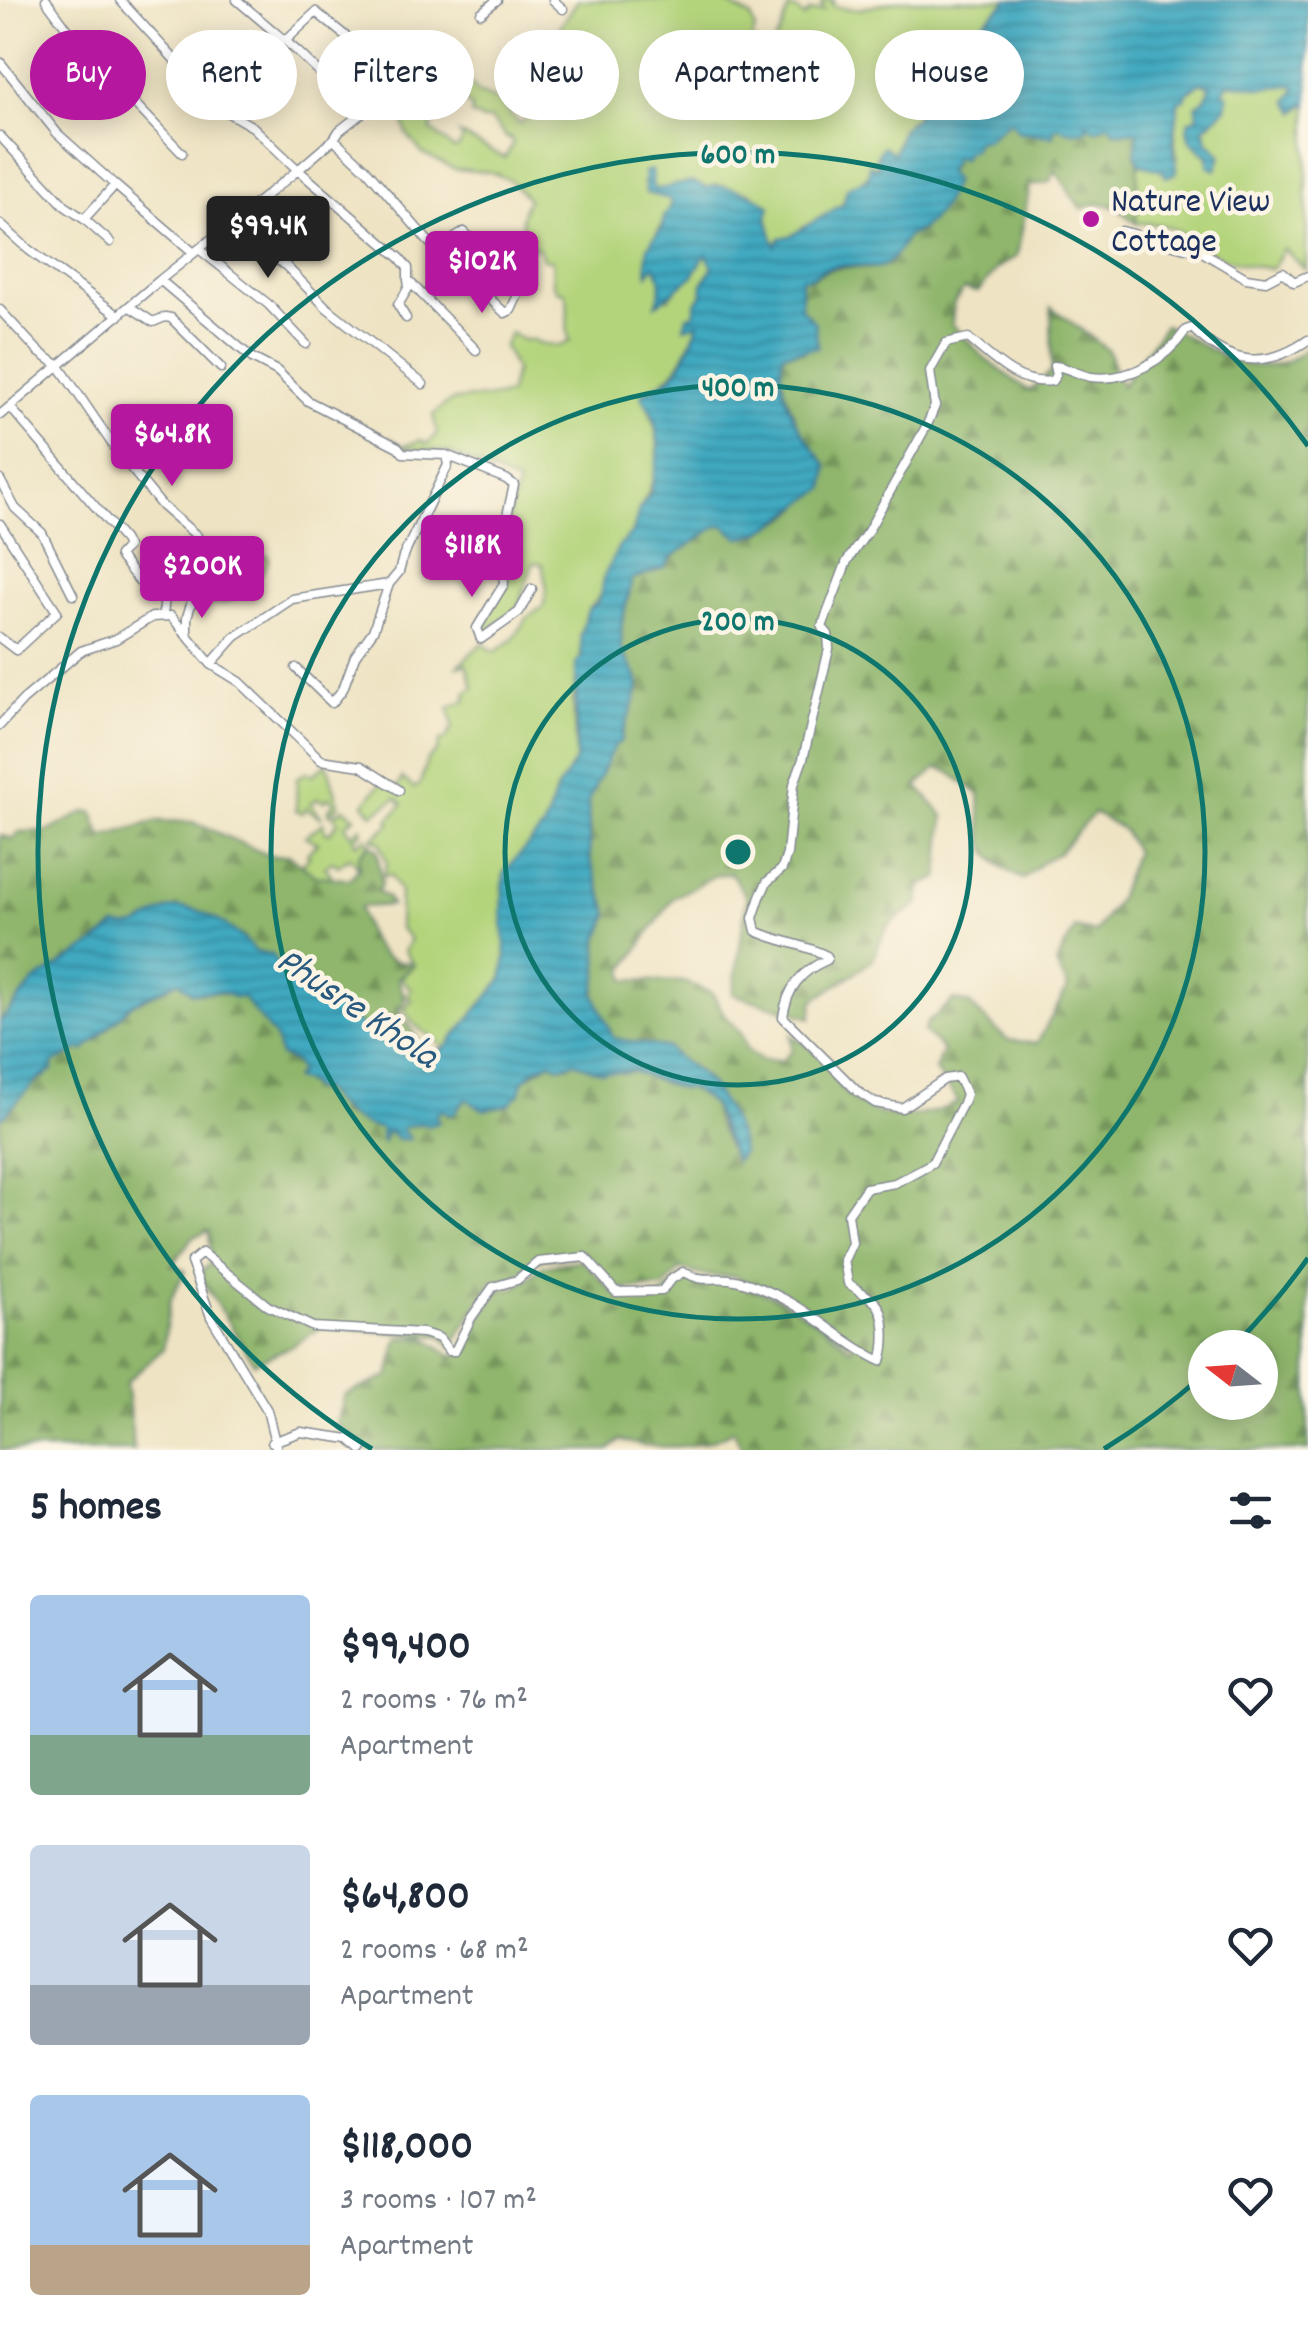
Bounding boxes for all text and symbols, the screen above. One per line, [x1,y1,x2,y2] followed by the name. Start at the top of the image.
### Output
[30,30,146,120] chip: Buy
[166,30,297,120] chip: Rent
[317,30,474,120] chip: Filters
[494,30,619,120] chip: New
[639,30,855,120] chip: Apartment
[875,30,1024,120] chip: House
[701,136,775,179] text: 600 m
[1111,179,1270,269] place label: Nature View Cottage
[187,196,349,281] pin: $99.4K
[229,205,307,251] text: $99.4K
[1080,208,1102,230] marker: Nature View Cottage
[412,231,552,316] pin: $102K
[447,240,517,286] text: $102K
[702,369,774,412] text: 400 m
[91,404,253,489] pin: $64.8K
[133,413,211,459] text: $64.8K
[402,515,542,600] pin: $118K
[443,524,501,570] text: $118K
[132,536,272,621] pin: $200K
[162,545,242,591] text: $200K
[701,603,775,646] text: 200 m
[720,834,756,870] centre of rings
[264,936,450,1086] water label: Phusre Khola
[1188,1330,1278,1420] north arrow
[1188,1330,1278,1420] map controls
[30,1480,162,1540] text: 5 homes
[1223,1483,1278,1538] icon: filters
[340,1619,471,1679] text: $99,400
[110,1635,230,1755] icon: home
[1223,1668,1278,1723] icon: heart
[340,1679,528,1725] text: 2 rooms · 76 m²
[340,1725,474,1771] text: Apartment
[340,1869,470,1929] text: $64,800
[110,1885,230,2005] icon: home
[1223,1918,1278,1973] icon: heart
[340,1929,529,1975] text: 2 rooms · 68 m²
[340,1975,474,2021] text: Apartment
[340,2119,473,2179] text: $118,000
[110,2135,230,2255] icon: home
[1223,2168,1278,2223] icon: heart
[340,2179,537,2225] text: 3 rooms · 107 m²
[340,2225,474,2271] text: Apartment

